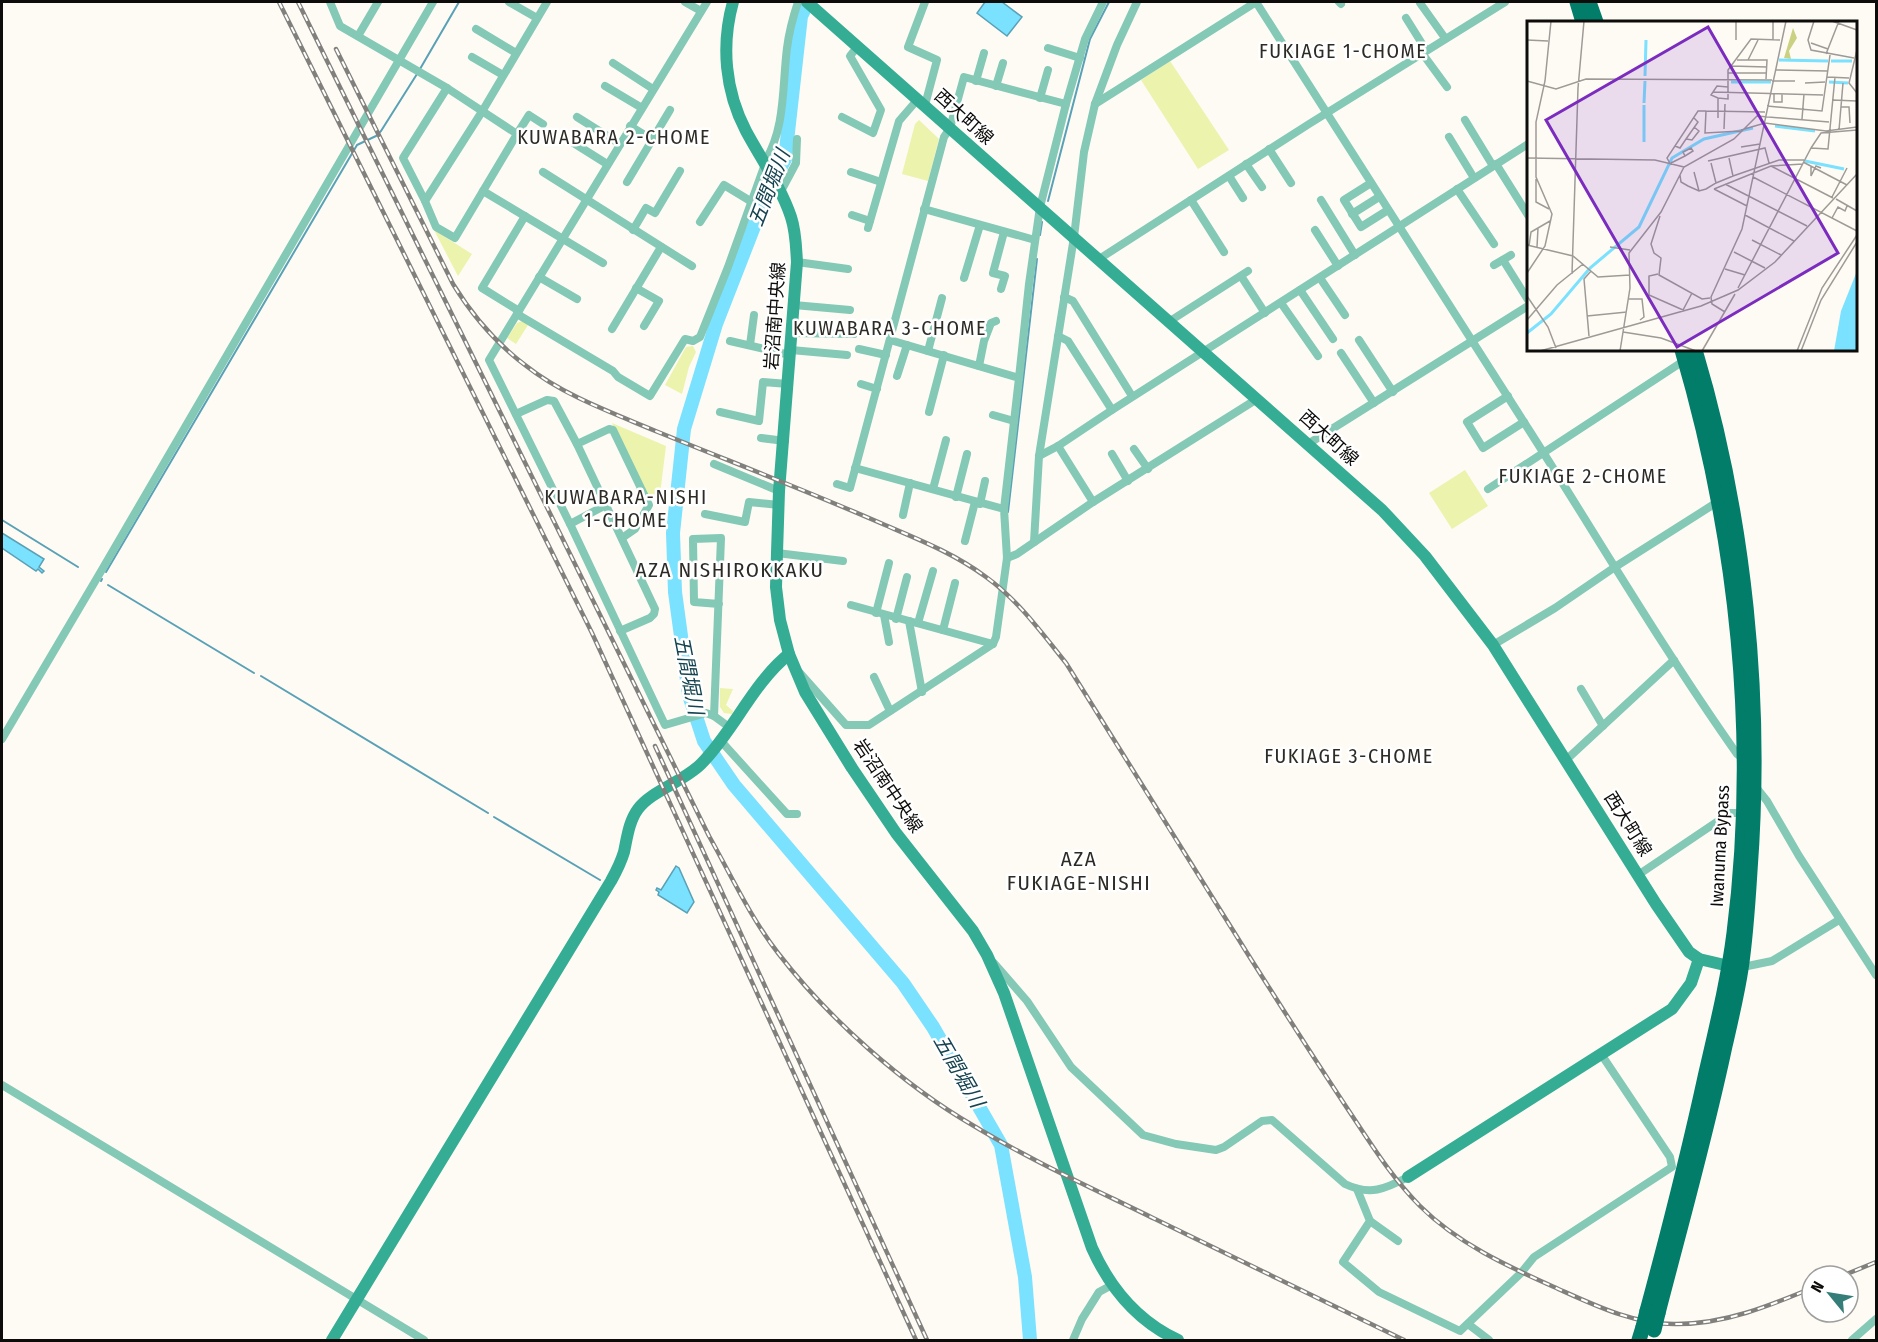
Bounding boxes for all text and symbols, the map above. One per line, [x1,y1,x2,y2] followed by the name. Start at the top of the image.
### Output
[1527,21,1857,351] inset map
[1259,39,1427,63] district label: FUKIAGE 1-CHOME
[930,85,998,149] street label: 西大町線
[517,125,711,149] district label: KUWABARA 2-CHOME
[743,144,795,230] water label: 五間堀川
[760,261,790,371] street label: 岩沼南中央線
[793,316,987,340] district label: KUWABARA 3-CHOME
[1295,406,1363,470] street label: 西大町線
[1498,464,1668,488] district label: FUKIAGE 2-CHOME
[544,485,708,532] district label: KUWABARA-NISHI 1-CHOME
[636,557,824,583] district label: AZA NISHIROKKAKU
[670,633,709,719] water label: 五間堀川
[849,735,927,837] street label: 岩沼南中央線
[1264,744,1434,768] district label: FUKIAGE 3-CHOME
[1706,784,1734,908] street label: Iwanuma Bypass
[1600,788,1656,860] street label: 西大町線
[1007,846,1151,896] district label: AZA FUKIAGE-NISHI
[929,1030,990,1113] water label: 五間堀川
[1800,1264,1860,1324] north arrow
[1807,1278,1828,1296] text: N

